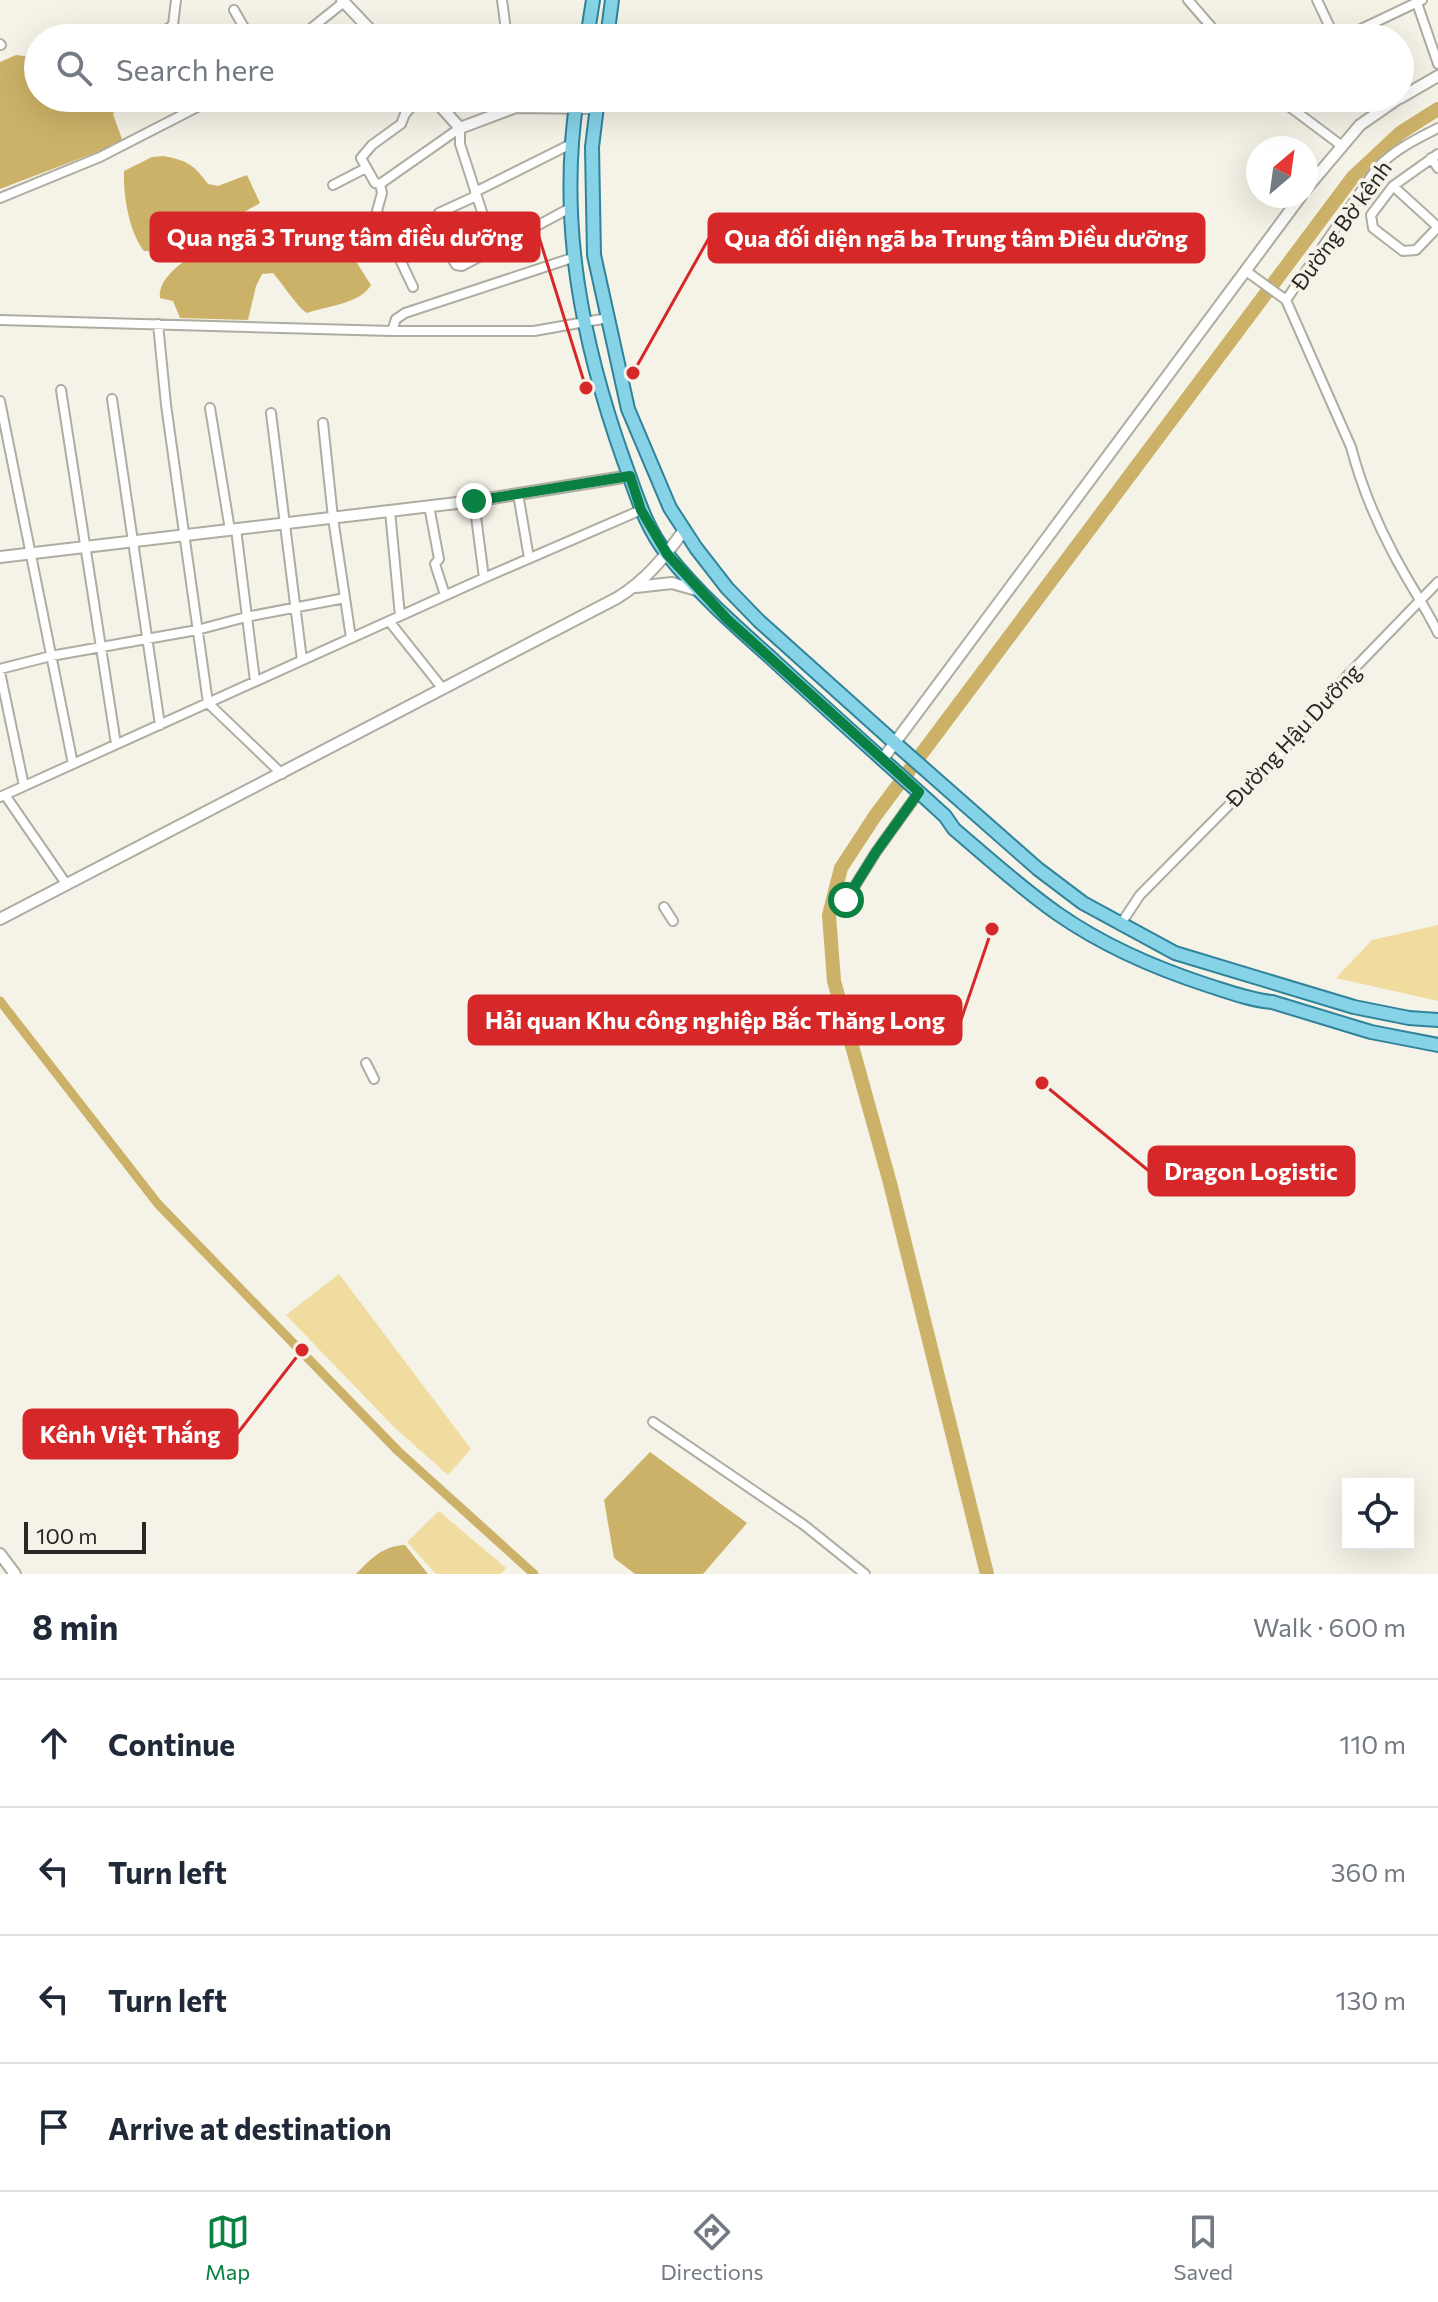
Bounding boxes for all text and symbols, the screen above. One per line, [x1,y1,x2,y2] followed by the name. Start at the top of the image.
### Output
[24,24,1414,112] search box
[52,46,96,90] icon: search
[116,50,275,87] text: Search here
[1246,136,1318,208] north arrow
[1284,155,1397,296] street label: Đường Bờ kênh
[151,213,539,261] callout: Qua ngã 3 Trung tâm điều dưỡng
[709,214,1204,262] callout: Qua đối diện ngã ba Trung tâm Điều dưỡng
[167,222,523,251] text: Qua ngã 3 Trung tâm điều dưỡng
[724,223,1188,252] text: Qua đối diện ngã ba Trung tâm Điều dưỡng
[456,483,492,519] route end
[1219,658,1366,813] street label: Đường Hậu Dưỡng
[828,882,864,918] route start
[469,996,961,1044] callout: Hải quan Khu công nghiệp Bắc Thăng Long
[485,1005,945,1034] text: Hải quan Khu công nghiệp Bắc Thăng Long
[1149,1147,1354,1195] callout: Dragon Logistic
[1164,1156,1338,1185] text: Dragon Logistic
[24,1410,237,1458] callout: Kênh Việt Thắng
[40,1419,220,1448] text: Kênh Việt Thắng
[1342,1478,1414,1550] map controls
[1342,1478,1414,1550] button: locate
[24,1518,146,1554] scale bar
[36,1522,98,1549] text: 100 m
[32,1605,118,1647] text: 8 min
[1253,1611,1406,1642] text: Walk · 600 m
[32,1721,76,1765] icon: ahead
[108,1725,235,1762] text: Continue
[1339,1728,1406,1759] text: 110 m
[32,1849,76,1893] icon: left
[108,1853,227,1890] text: Turn left
[1331,1856,1406,1887] text: 360 m
[32,1977,76,2021] icon: left
[108,1981,227,2018] text: Turn left
[1335,1984,1406,2015] text: 130 m
[32,2105,76,2149] icon: arrive
[108,2109,392,2146] text: Arrive at destination
[205,2210,250,2285] tab: Map
[660,2210,764,2285] tab: Directions
[1174,2210,1233,2285] tab: Saved

